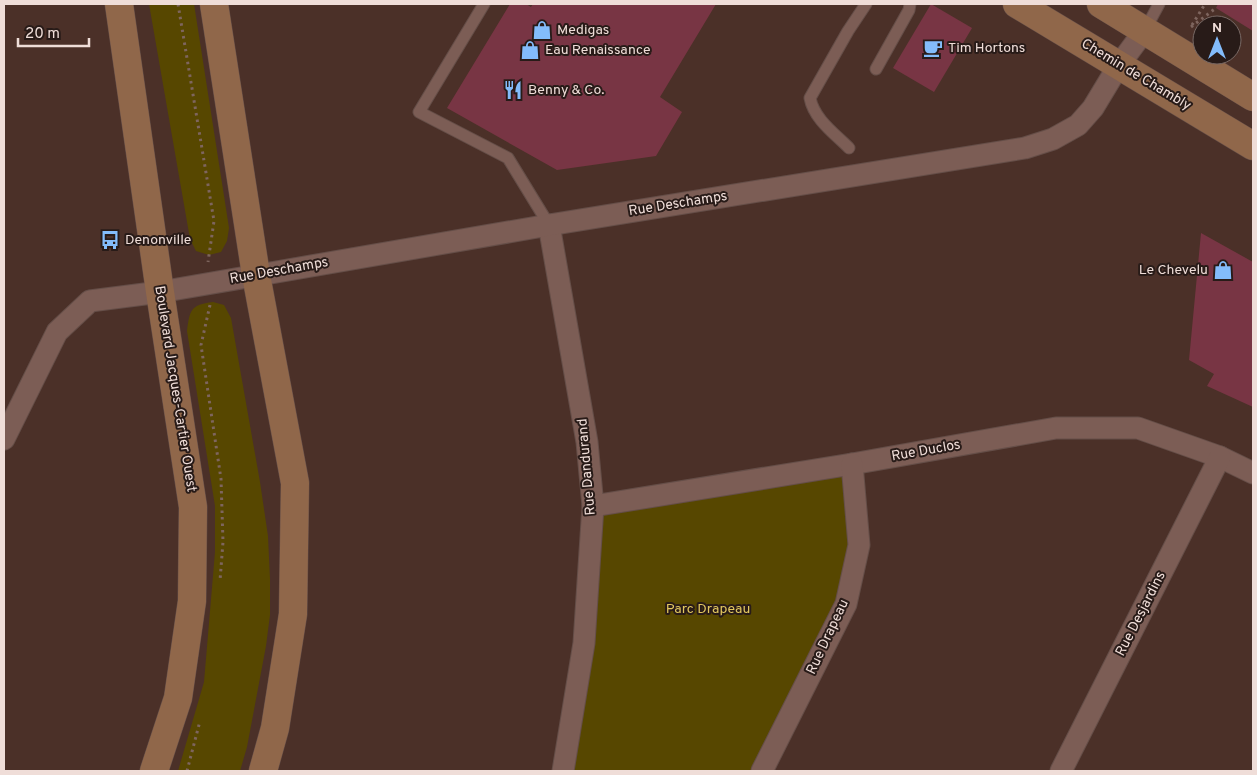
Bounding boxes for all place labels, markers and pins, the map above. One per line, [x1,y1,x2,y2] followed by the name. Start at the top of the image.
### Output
[531,19,553,41] shop icon: Medigas
[557,22,609,39] place label: Medigas
[922,37,944,59] cafe icon: Tim Hortons
[519,39,541,61] shop icon: Eau Renaissance
[948,40,1025,57] place label: Tim Hortons
[545,42,651,59] place label: Eau Renaissance
[502,79,524,101] restaurant icon: Benny & Co.
[528,82,604,99] place label: Benny & Co.
[99,229,121,251] bus stop icon: Denonville
[125,232,191,249] place label: Denonville
[1212,259,1234,281] shop icon: Le Chevelu
[1139,262,1208,279] place label: Le Chevelu

